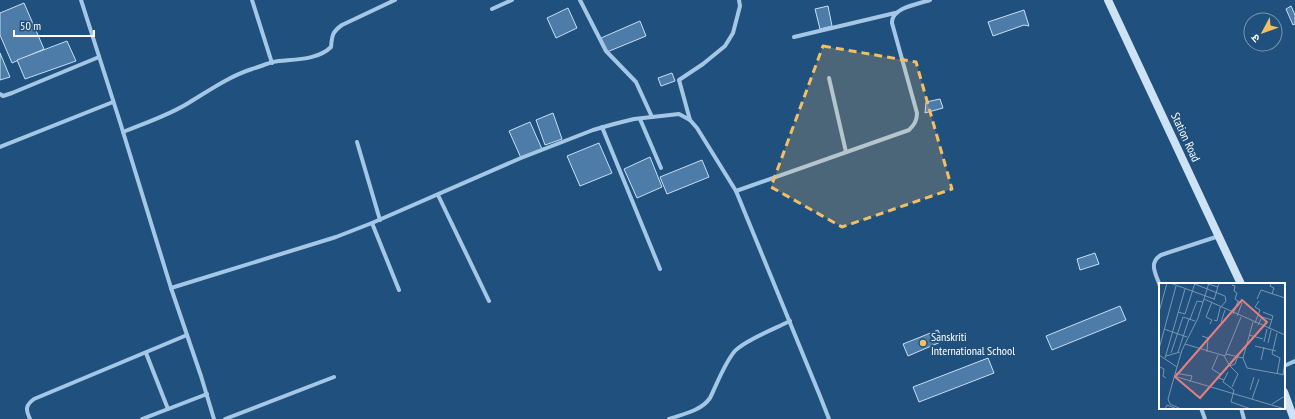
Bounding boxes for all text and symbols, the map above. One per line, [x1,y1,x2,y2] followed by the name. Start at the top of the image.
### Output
[14,12,94,38] scale bar
[1243,12,1283,52] north arrow
[20,18,41,33] text: 50 m
[1248,31,1263,46] text: उ
[1168,110,1204,164] street label: Station Road
[1159,283,1285,409] inset map
[931,329,1015,358] place label: Sanskriti International School
[918,338,928,348] marker: Sanskriti International School

